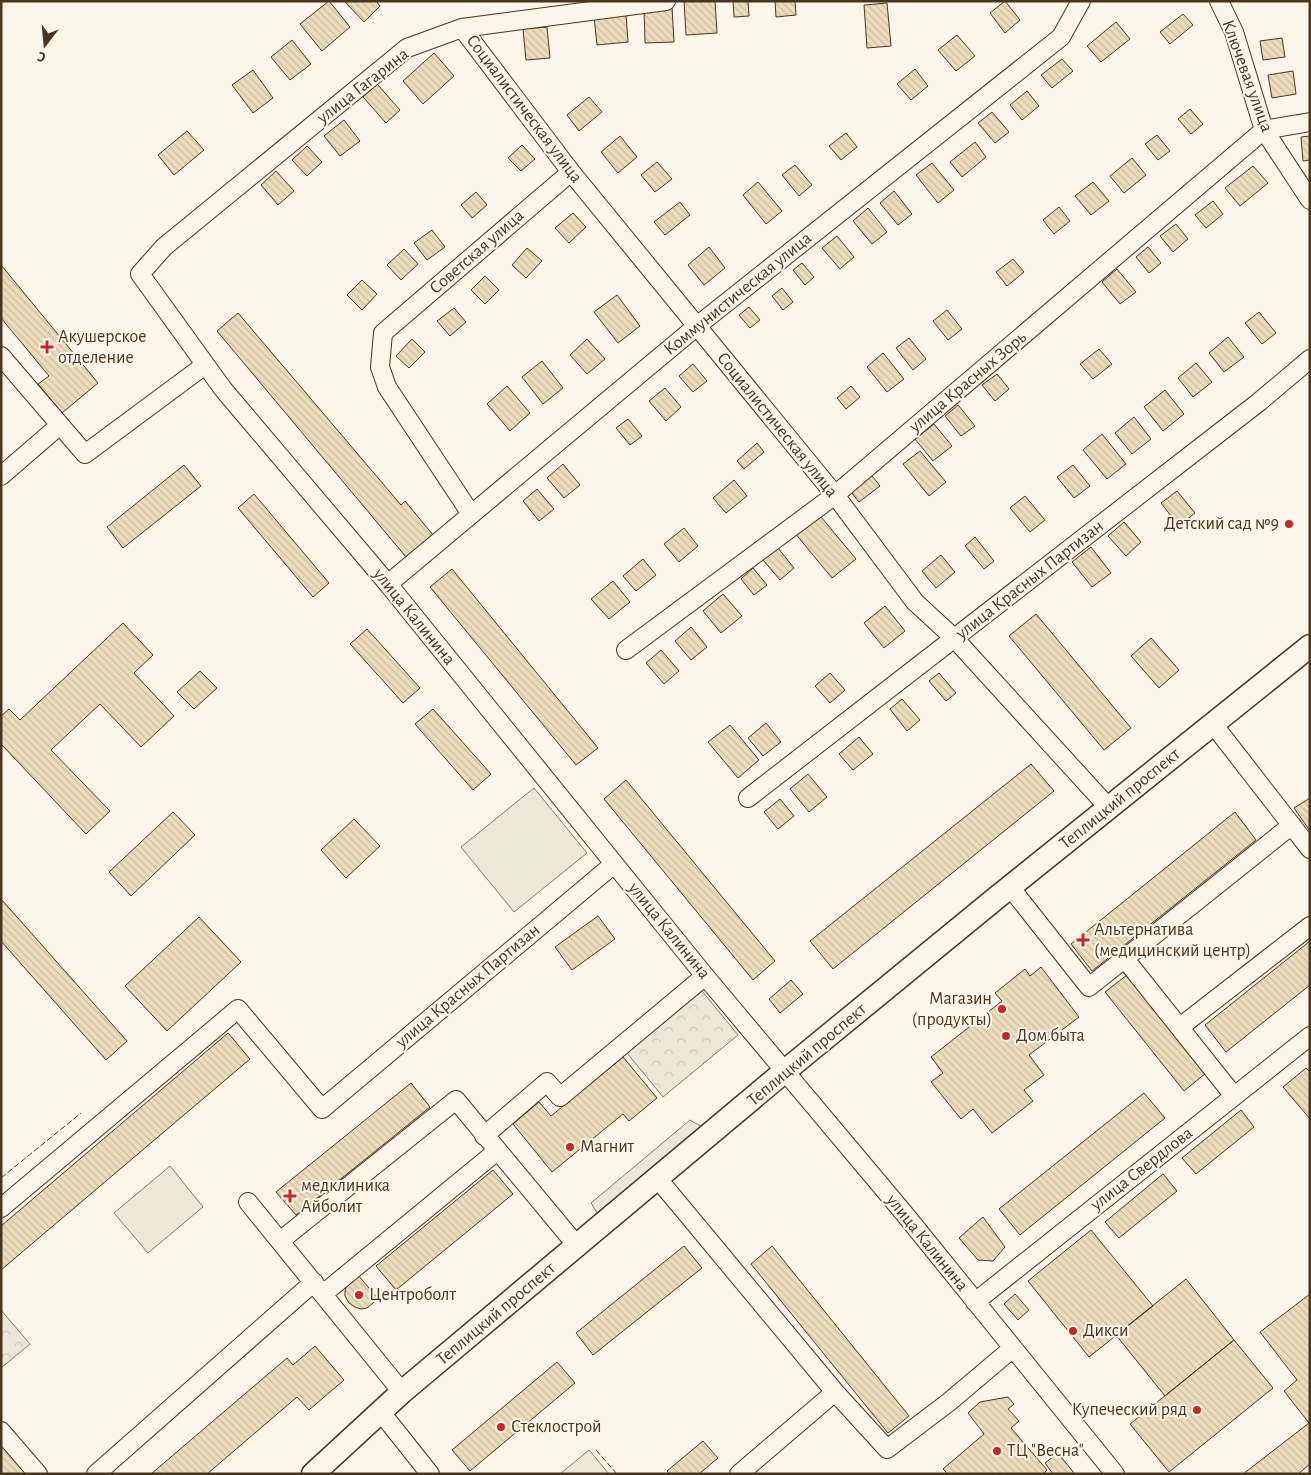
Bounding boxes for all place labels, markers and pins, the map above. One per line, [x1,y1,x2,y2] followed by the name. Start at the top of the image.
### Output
[58,328,147,367] place label: Акушерское отделение
[40,340,54,354] marker: Акушерское отделение
[1164,515,1279,533] place label: Детский сад №9
[1283,518,1295,530] marker: Детский сад №9
[1094,921,1251,960] place label: Альтернатива (медицинский центр)
[1076,933,1090,947] marker: Альтернатива (медицинский центр)
[912,990,992,1029] place label: Магазин (продукты)
[996,1003,1008,1015] marker: Магазин (продукты)
[1016,1026,1085,1045] place label: Дом быта
[1000,1030,1012,1042] marker: Дом быта
[580,1138,635,1156] place label: Магнит
[564,1141,576,1153] marker: Магнит
[301,1177,390,1216] place label: медклиника Айболит
[283,1189,297,1203] marker: медклиника Айболит
[369,1285,456,1304] place label: Центроболт
[353,1289,365,1301] marker: Центроболт
[1083,1322,1129,1340] place label: Дикси
[1067,1325,1079,1337] marker: Дикси
[1072,1401,1187,1419] place label: Купеческий ряд
[1191,1404,1203,1416] marker: Купеческий ряд
[511,1418,602,1436] place label: Стеклострой
[495,1421,507,1433] marker: Стеклострой
[1007,1442,1084,1460] place label: ТЦ "Весна"
[991,1445,1003,1457] marker: ТЦ "Весна"

